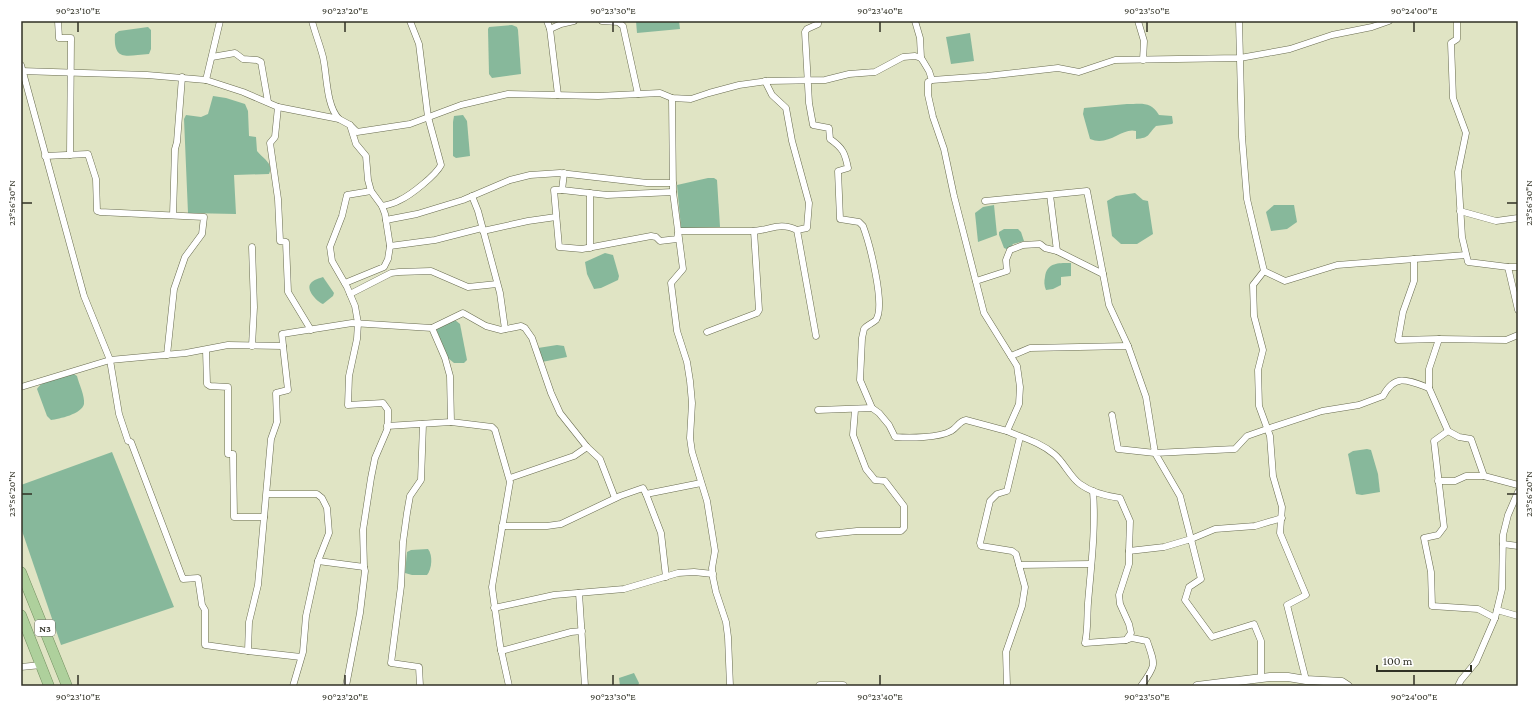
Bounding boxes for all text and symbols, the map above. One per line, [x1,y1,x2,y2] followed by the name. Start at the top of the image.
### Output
[56,5,101,16] text: 90°23'10"E
[322,5,368,16] text: 90°23'20"E
[590,5,636,16] text: 90°23'30"E
[857,5,903,16] text: 90°23'40"E
[1124,5,1170,16] text: 90°23'50"E
[1391,5,1438,16] text: 90°24'00"E
[6,180,17,226] text: 23°56'30"N
[1523,180,1534,226] text: 23°56'30"N
[6,471,17,517] text: 23°56'20"N
[1523,471,1534,517] text: 23°56'20"N
[35,620,55,636] road number: N3
[1377,647,1471,673] scale bar
[1383,654,1413,668] text: 100 m
[56,691,101,702] text: 90°23'10"E
[322,691,368,702] text: 90°23'20"E
[590,691,636,702] text: 90°23'30"E
[857,691,903,702] text: 90°23'40"E
[1124,691,1170,702] text: 90°23'50"E
[1391,691,1438,702] text: 90°24'00"E

